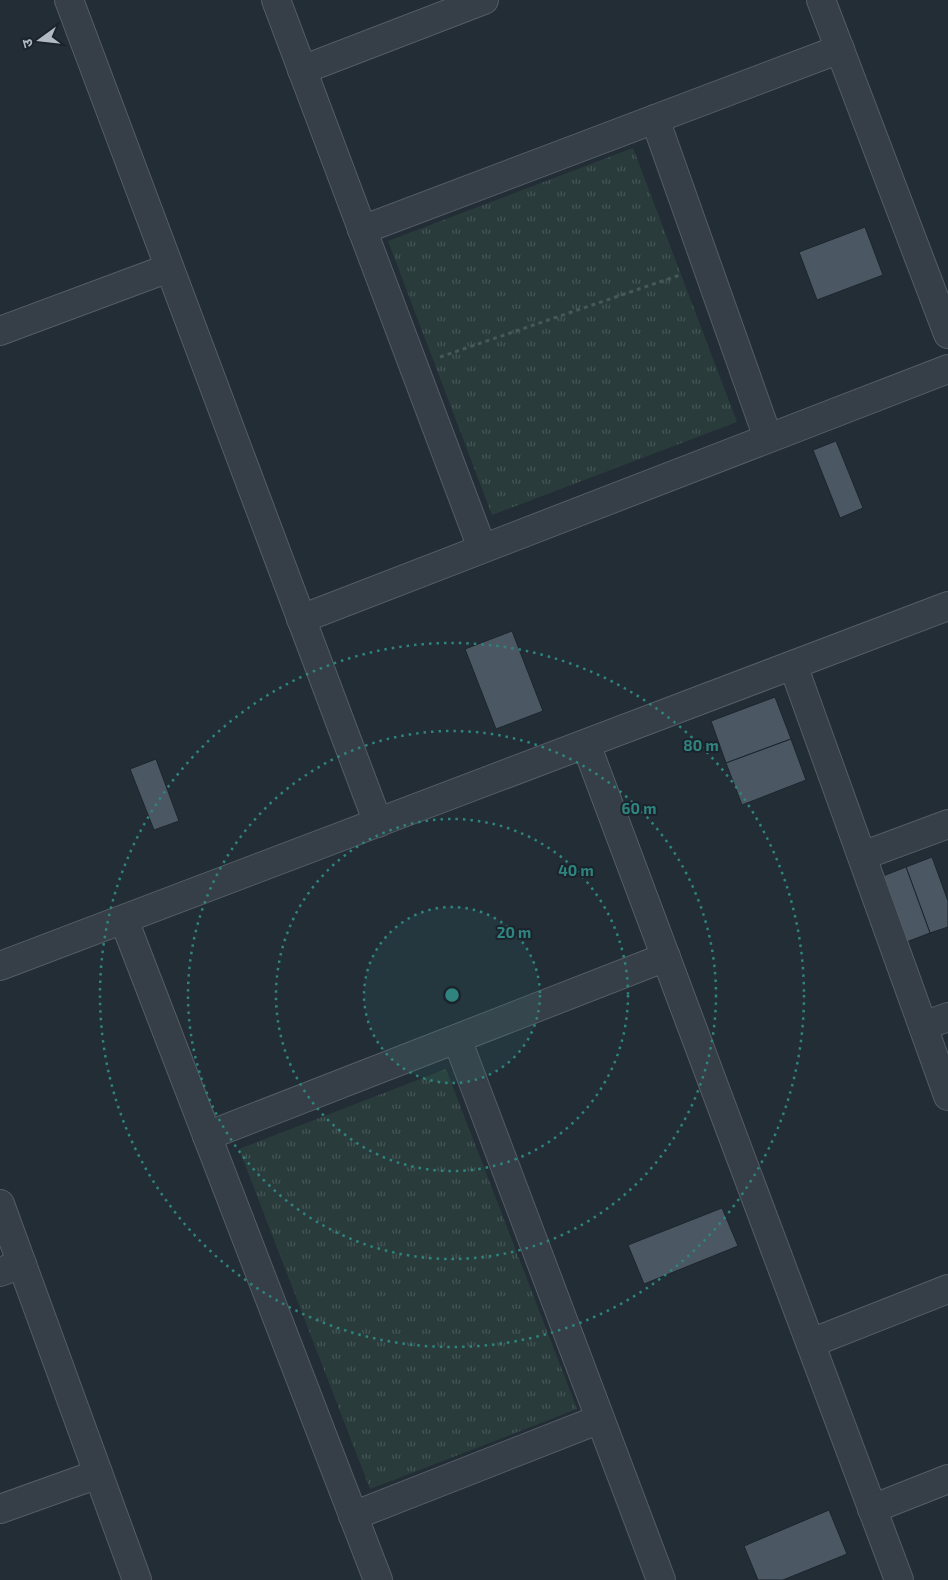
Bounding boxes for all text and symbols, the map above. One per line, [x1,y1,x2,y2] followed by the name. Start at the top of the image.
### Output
[15,15,65,65] north arrow
[17,37,36,50] text: उ
[683,736,719,754] text: 80 m
[622,799,656,817] text: 60 m
[558,861,594,879] text: 40 m
[497,923,531,941] text: 20 m
[443,986,461,1004] centre of rings

